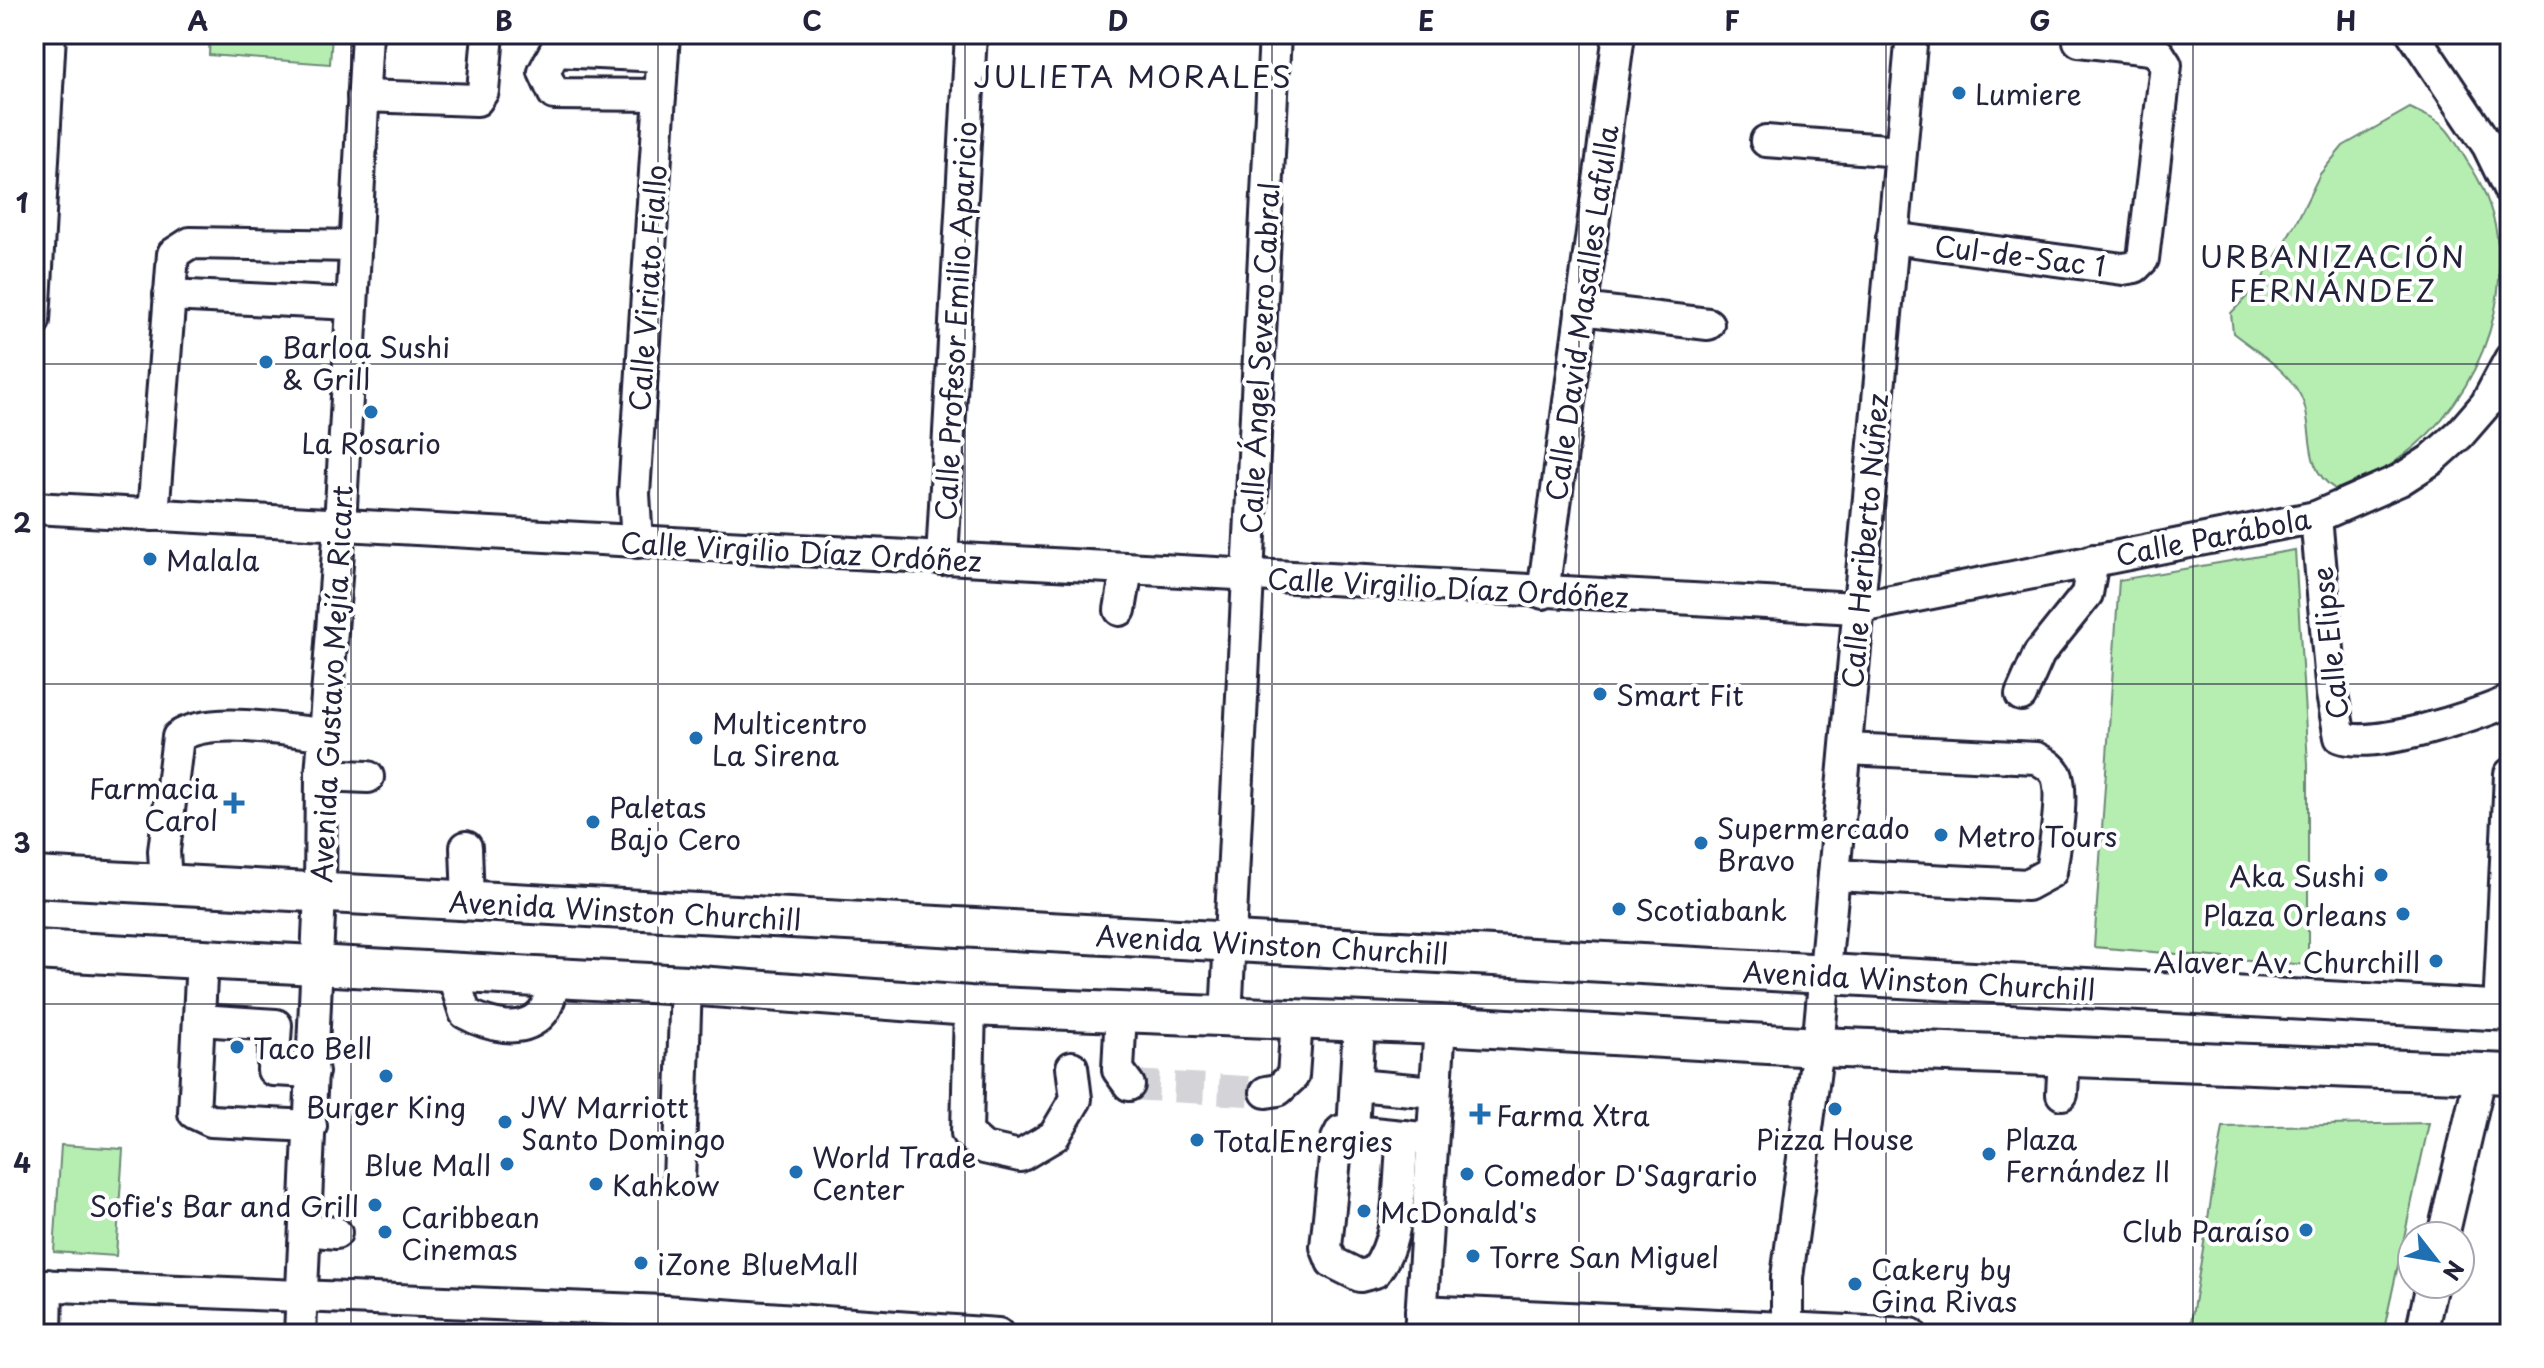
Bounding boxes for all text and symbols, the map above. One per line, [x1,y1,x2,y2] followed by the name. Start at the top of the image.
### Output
[188,1,208,40] text: A
[495,1,513,40] text: B
[802,1,822,40] text: C
[1108,1,1128,40] text: D
[1418,1,1434,40] text: E
[1724,1,1740,40] text: F
[2029,1,2051,40] text: G
[2336,1,2356,40] text: H
[973,53,1293,98] district label: JULIETA MORALES
[1975,72,2082,115] place label: Lumiere
[1950,84,1968,102] marker: Lumiere
[923,120,987,522] street label: Calle Profesor Emilio Aparicio
[1533,122,1629,504] street label: Calle David Masalles Lafulla
[617,163,677,413] street label: Calle Viriato Fiallo
[1228,181,1290,535] street label: Calle Ángel Severo Cabral
[16,183,28,222] text: 1
[1932,223,2108,287] street label: Cul-de-Sac 1
[2200,233,2466,312] district label: URBANIZACIÓN FERNÁNDEZ
[282,325,450,400] place label: Barloa Sushi & Grill
[257,353,275,371] marker: Barloa Sushi & Grill
[1830,392,1898,690] street label: Calle Heriberto Núñez
[362,403,380,421] marker: La Rosario
[301,421,441,464] place label: La Rosario
[299,484,363,884] street label: Avenida Gustavo Mejía Ricart
[2112,496,2315,576] street label: Calle Parábola
[13,503,31,542] text: 2
[619,520,983,582] street label: Calle Virgilio Díaz Ordóñez
[166,538,260,581] place label: Malala
[141,550,159,568] marker: Malala
[1266,556,1630,618] street label: Calle Virgilio Díaz Ordóñez
[2300,565,2358,721] street label: Calle Elipse
[1616,673,1744,716] place label: Smart Fit
[1591,685,1609,703] marker: Smart Fit
[712,701,867,776] place label: Multicentro La Sirena
[687,729,705,747] marker: Multicentro La Sirena
[89,766,219,841] place label: Farmacia Carol
[609,785,741,860] place label: Paletas Bajo Cero
[225,794,243,812] marker: Farmacia Carol
[1717,806,1910,881] place label: Supermercado Bravo
[584,813,602,831] marker: Paletas Bajo Cero
[1957,814,2117,857] place label: Metro Tours
[13,823,31,862] text: 3
[1932,826,1950,844] marker: Metro Tours
[1692,834,1710,852] marker: Supermercado Bravo
[2229,854,2365,897] place label: Aka Sushi
[2372,866,2390,884] marker: Aka Sushi
[448,879,802,941] street label: Avenida Winston Churchill
[1635,888,1787,931] place label: Scotiabank
[2203,893,2387,936] place label: Plaza Orleans
[1610,900,1628,918] marker: Scotiabank
[2394,905,2412,923] marker: Plaza Orleans
[1095,913,1449,975] street label: Avenida Winston Churchill
[2154,940,2420,983] place label: Alaver Av. Churchill
[1742,949,2096,1011] street label: Avenida Winston Churchill
[2427,952,2445,970] marker: Alaver Av. Churchill
[253,1026,372,1069] place label: Taco Bell
[228,1038,246,1056] marker: Taco Bell
[377,1067,395,1085] marker: Burger King
[306,1085,466,1128] place label: Burger King
[521,1085,725,1160] place label: JW Marriott Santo Domingo
[1496,1093,1650,1136] place label: Farma Xtra
[1826,1100,1844,1118] marker: Pizza House
[1471,1105,1489,1123] marker: Farma Xtra
[496,1113,514,1131] marker: JW Marriott Santo Domingo
[1756,1117,1914,1160] place label: Pizza House
[2005,1117,2171,1192] place label: Plaza Fernández II
[1213,1119,1393,1162] place label: TotalEnergies
[1188,1131,1206,1149] marker: TotalEnergies
[812,1135,976,1210] place label: World Trade Center
[13,1143,31,1182] text: 4
[363,1143,491,1186] place label: Blue Mall
[1980,1145,1998,1163] marker: Plaza Fernández II
[1483,1153,1758,1196] place label: Comedor D'Sagrario
[498,1155,516,1173] marker: Blue Mall
[612,1163,719,1206] place label: Kahkow
[787,1163,805,1181] marker: World Trade Center
[1458,1165,1476,1183] marker: Comedor D'Sagrario
[587,1175,605,1193] marker: Kahkow
[89,1184,359,1227] place label: Sofie's Bar and Grill
[1380,1190,1537,1233] place label: McDonald's
[401,1195,540,1270] place label: Caribbean Cinemas
[366,1196,384,1214] marker: Sofie's Bar and Grill
[1355,1202,1373,1220] marker: McDonald's
[2122,1209,2290,1252] place label: Club Paraíso
[2396,1220,2476,1300] north arrow
[2297,1221,2315,1239] marker: Club Paraíso
[376,1223,394,1241] marker: Caribbean Cinemas
[1489,1235,1719,1278] place label: Torre San Miguel
[657,1242,859,1285] place label: iZone BlueMall
[1464,1247,1482,1265] marker: Torre San Miguel
[1871,1247,2017,1322] place label: Cakery by Gina Rivas
[632,1254,650,1272] marker: iZone BlueMall
[2436,1255,2473,1287] text: N
[1846,1275,1864,1293] marker: Cakery by Gina Rivas

